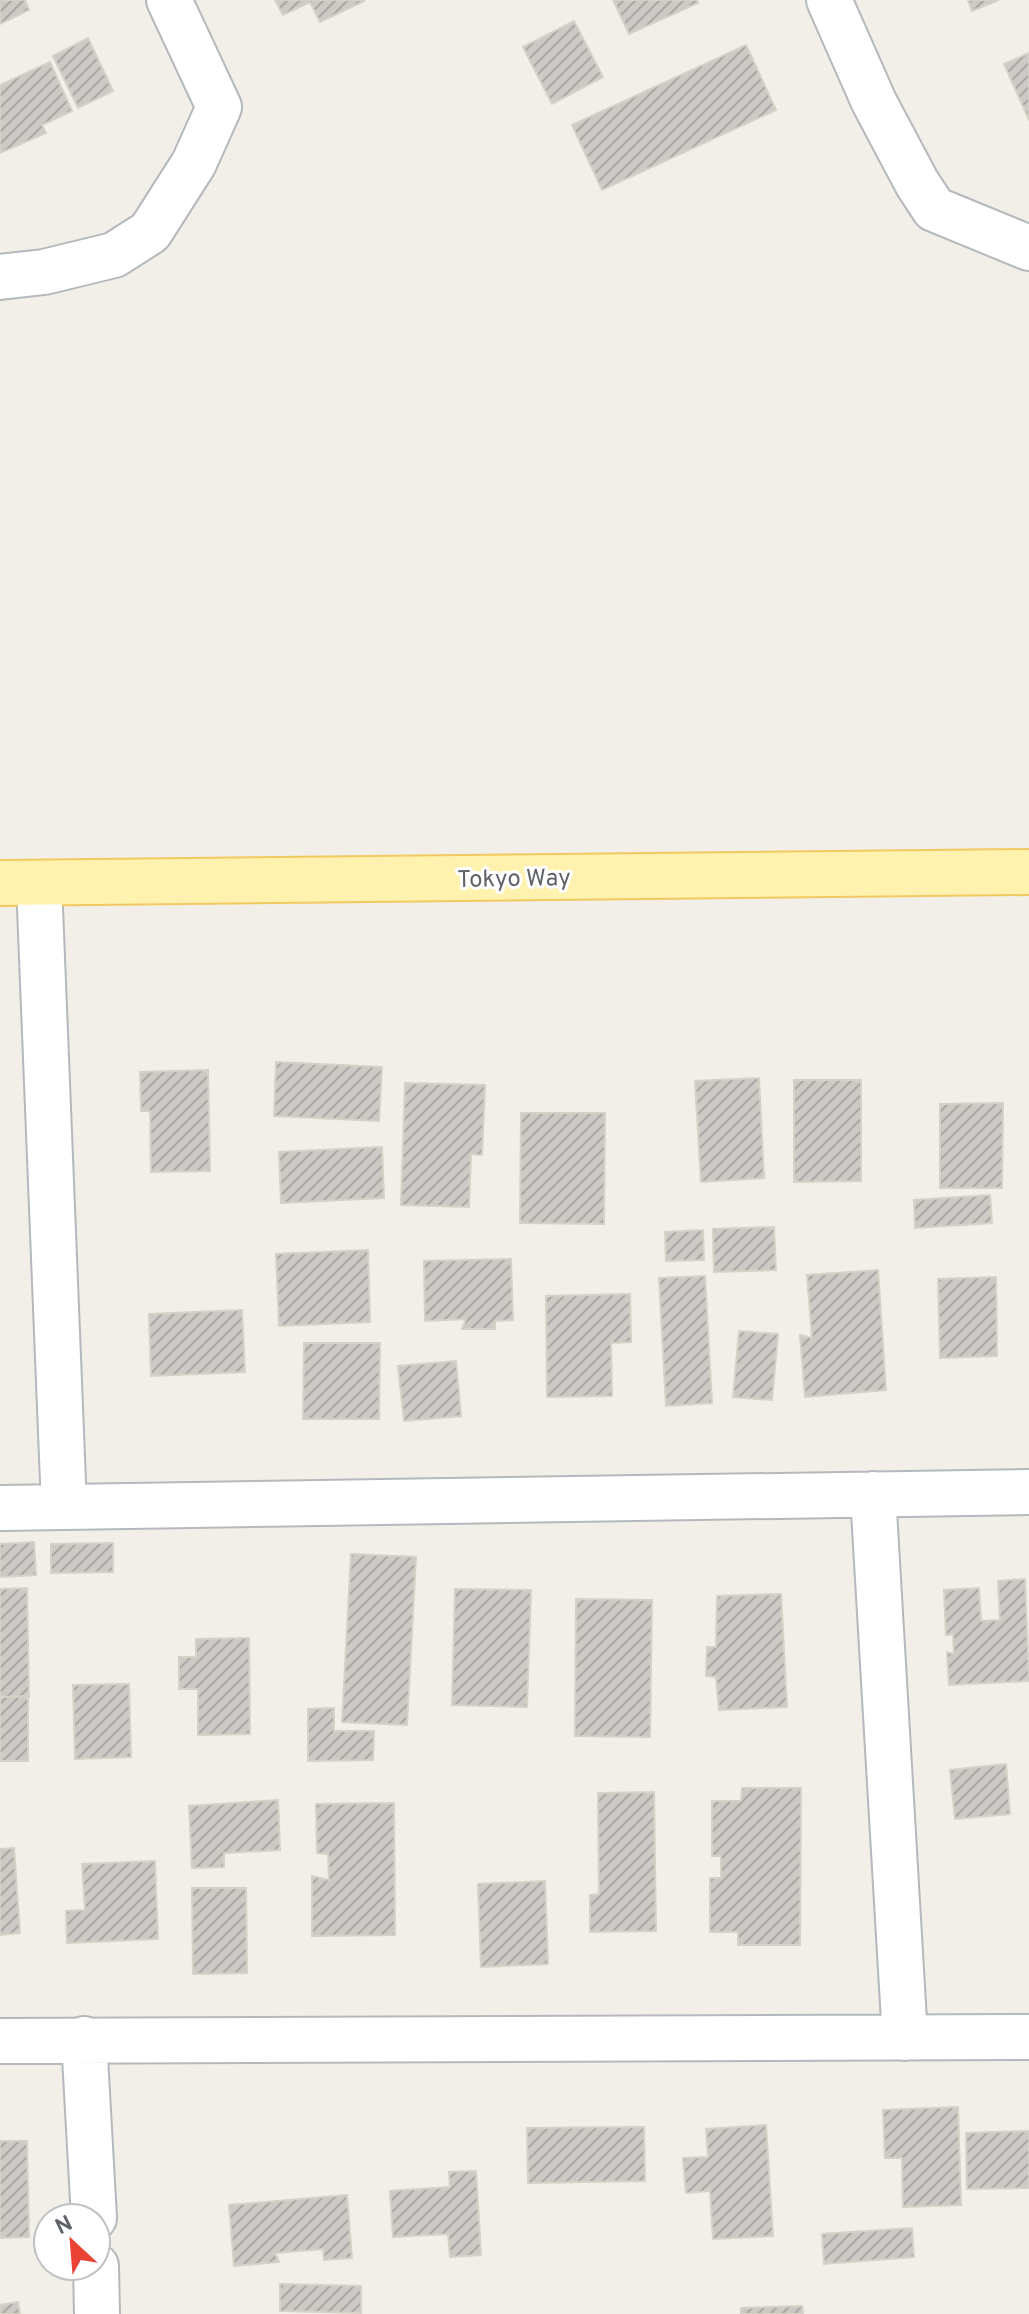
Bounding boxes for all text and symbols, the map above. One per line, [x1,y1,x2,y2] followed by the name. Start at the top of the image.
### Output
[457,864,571,896] street label: Tokyo Way
[32,2202,112,2282] north arrow
[51,2211,77,2242] text: N

